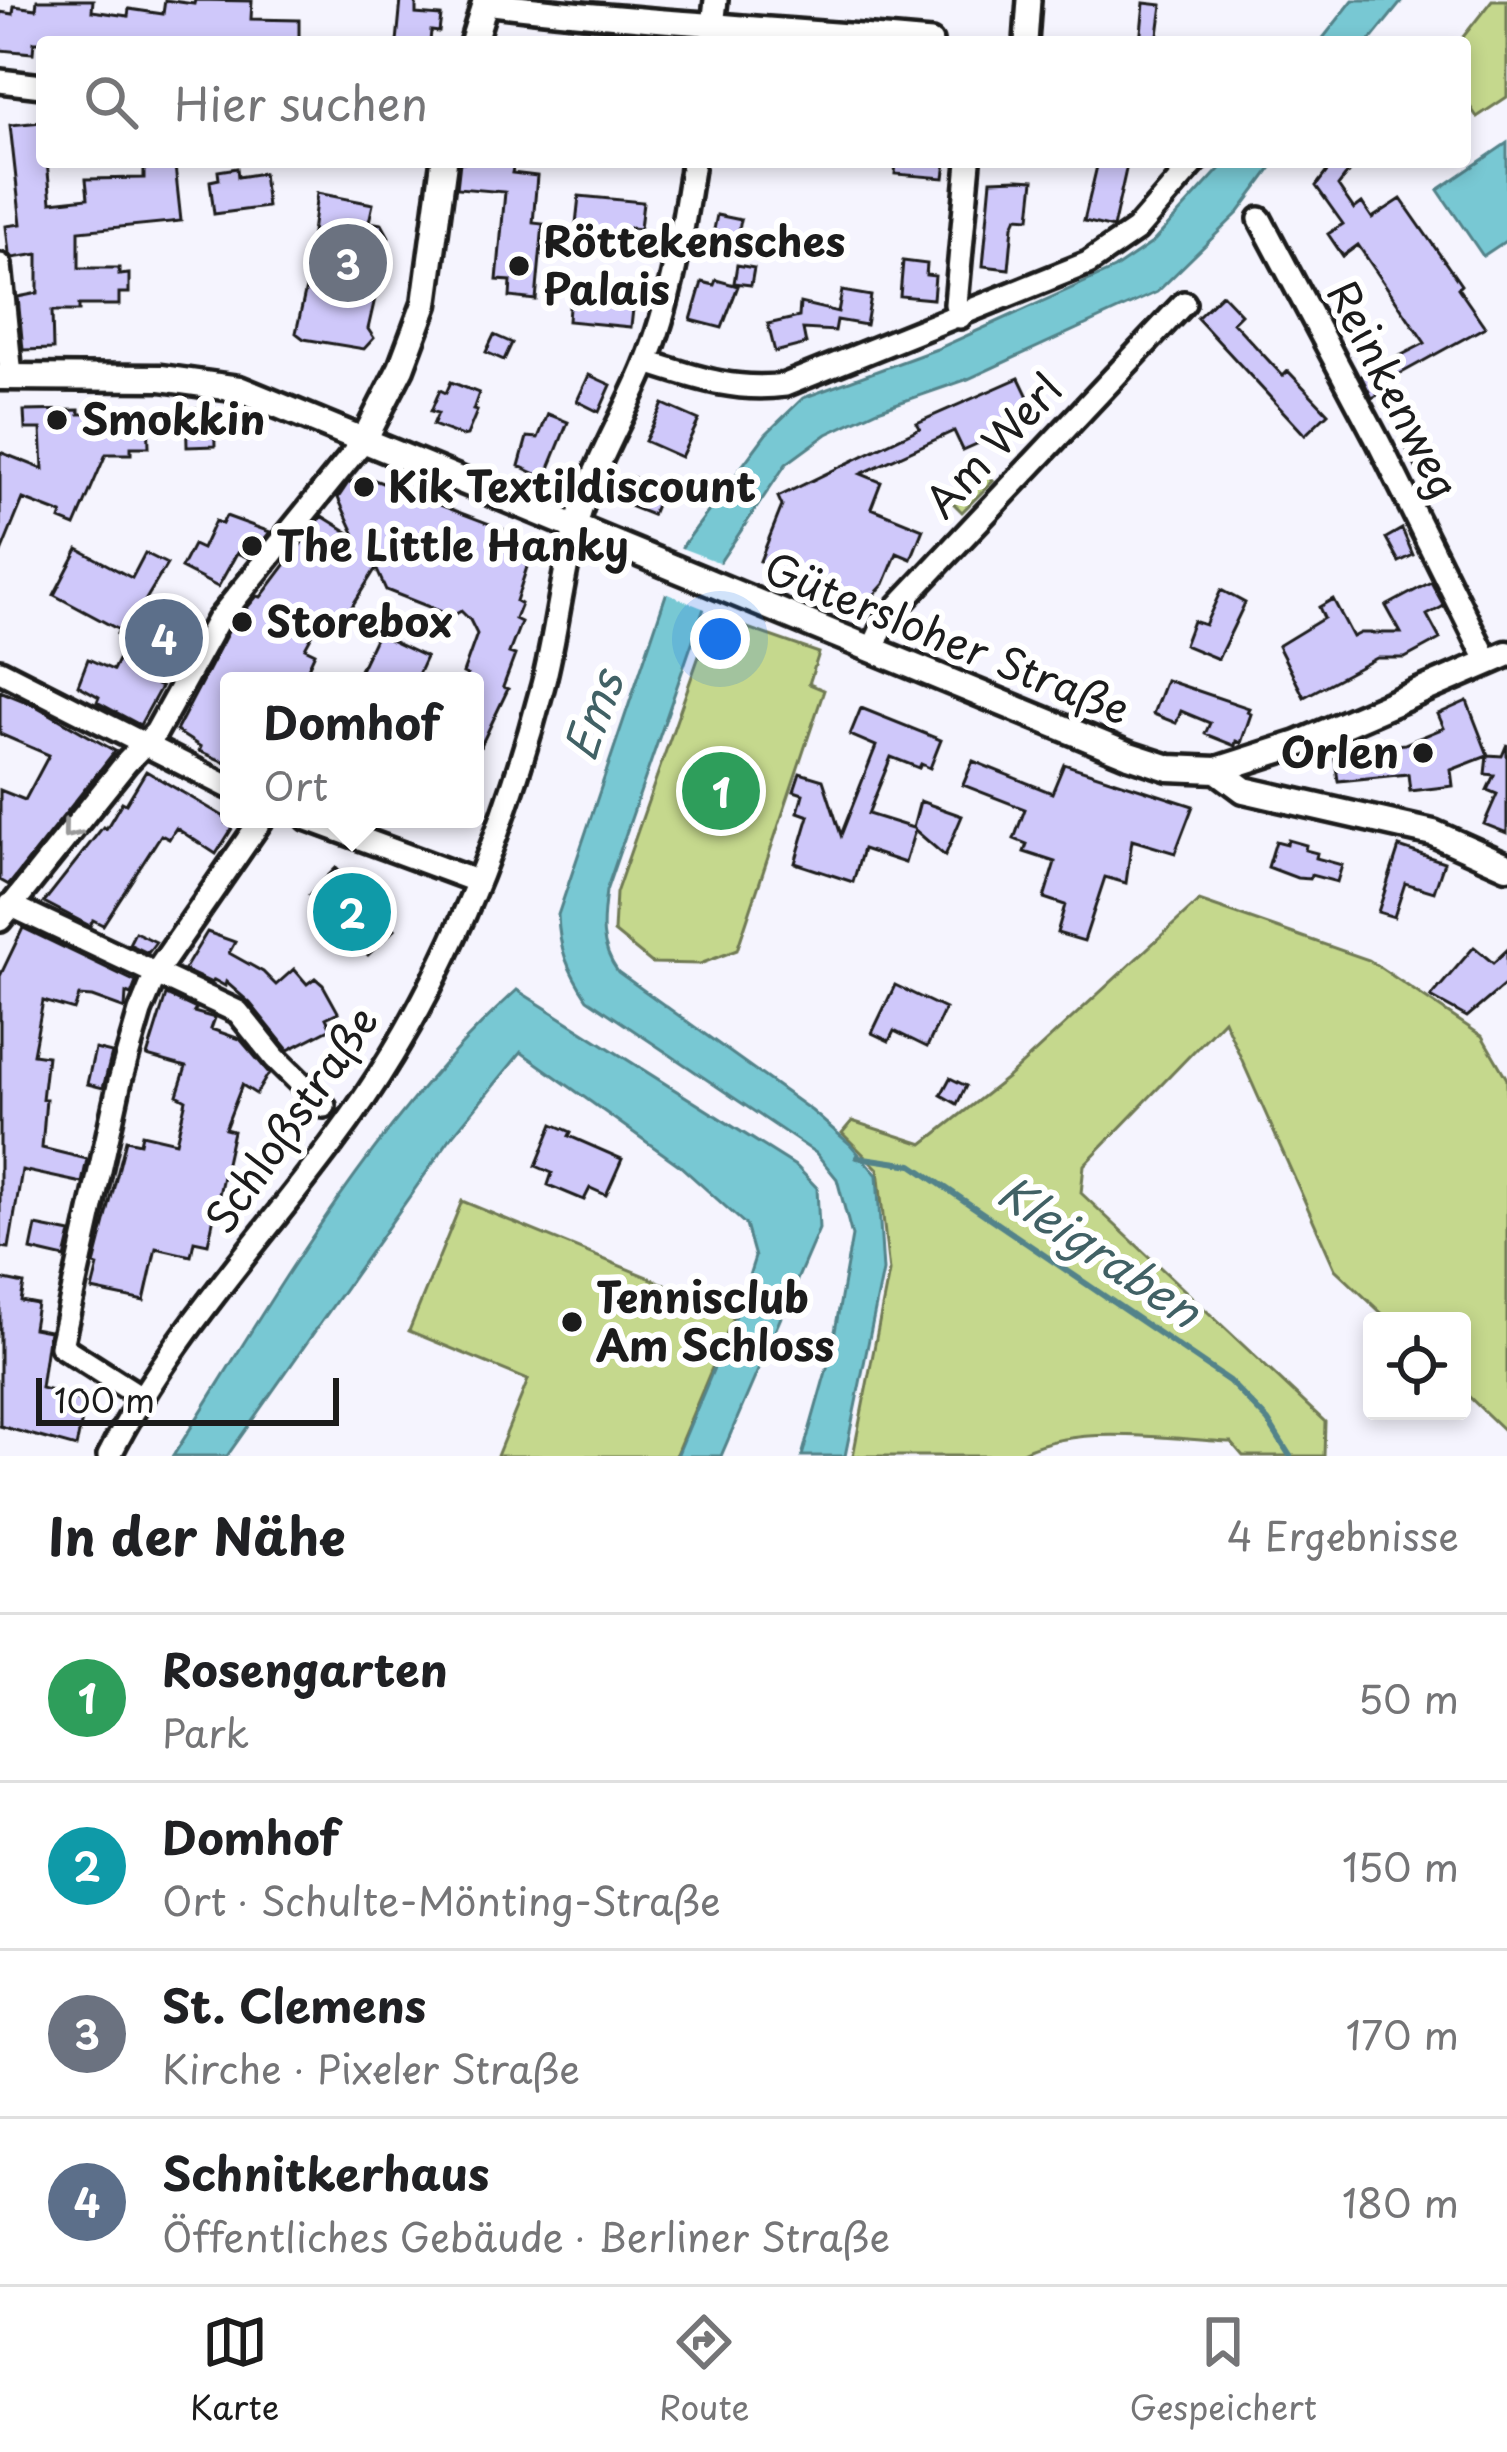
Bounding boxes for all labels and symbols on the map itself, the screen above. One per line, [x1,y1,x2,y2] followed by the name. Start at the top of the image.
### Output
[543,208,845,319] place label: Röttekensches Palais
[309,218,387,308] pin: 3
[506,253,532,279] marker: Röttekensches Palais
[1313,269,1477,509] street label: Reinkenweg
[909,358,1075,530] street label: Am Werl
[81,386,265,449] place label: Smokkin
[44,407,70,433] marker: Smokkin
[388,453,756,516] place label: Kik Textildiscount
[351,474,377,500] marker: Kik Textildiscount
[276,512,629,575] place label: The Little Hanky
[239,533,265,559] marker: The Little Hanky
[756,535,1140,739] street label: Gütersloher Straße
[266,588,453,651] place label: Storebox
[125,593,203,683] pin: 4
[229,609,255,635] marker: Storebox
[690,609,750,669] your location
[544,657,640,769] water label: Ems
[1281,719,1399,782] place label: Orlen
[1410,740,1436,766] marker: Orlen
[682,746,760,836] pin: 1
[63,818,84,840] one-way arrow
[313,867,391,957] pin: 2
[188,992,392,1245] street label: Schloßstraße
[986,1157,1217,1343] water label: Kleigraben
[596,1264,835,1375] place label: Tennisclub Am Schloss
[559,1309,585,1335] marker: Tennisclub Am Schloss
[36,1372,339,1425] scale bar

